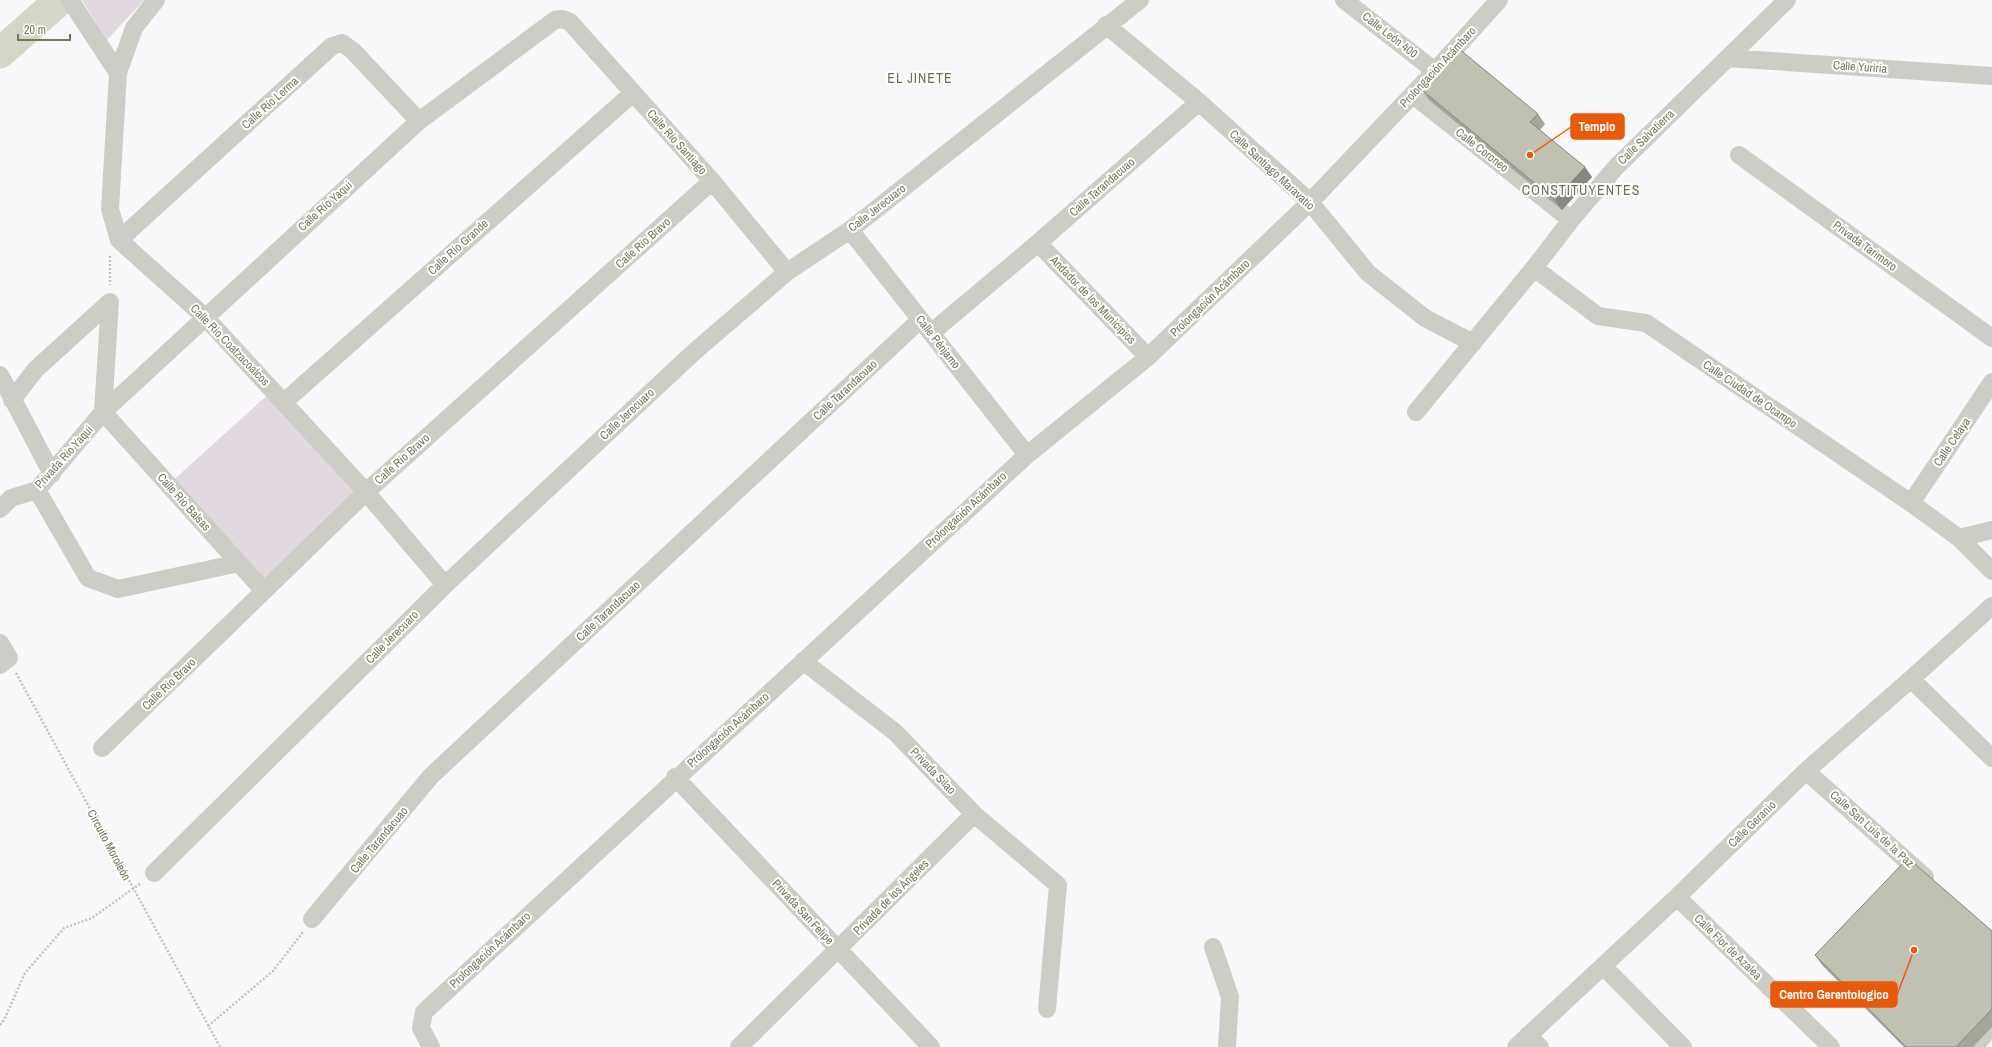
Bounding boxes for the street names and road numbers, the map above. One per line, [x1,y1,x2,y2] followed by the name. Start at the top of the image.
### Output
[1359,8,1421,62] street label: Calle León 400
[1396,23,1480,111] street label: Prolongación Acámbaro
[1833,57,1888,77] street label: Calle Yuriria
[238,73,302,133] street label: Calle Río Lerma
[643,106,711,178] street label: Calle Río Santiago
[1614,106,1678,168] street label: Calle Salvatierra
[1452,124,1512,176] street label: Calle Coroneo
[1226,126,1318,214] street label: Calle Santiago Maravatio
[1066,154,1138,220] street label: Calle Tarandacuao
[294,177,356,235] street label: Calle Río Yaqui
[845,180,909,236] street label: Calle Jerecuaro
[612,214,674,272] street label: Calle Río Bravo
[424,216,492,278] street label: Calle Río Grande
[1830,217,1900,275] street label: Privada Tarimoro
[1046,252,1139,348] street label: Andador de los Municipios
[1167,256,1253,340] street label: Prolongación Acámbaro
[187,301,273,389] street label: Calle Río Coatzacoalcos
[912,312,964,372] street label: Calle Pénjamo
[810,356,880,424] street label: Calle Tarandacuao
[1700,356,1800,432] street label: Calle Ciudad de Ocampo
[596,385,658,443] street label: Calle Jerecuaro
[1930,414,1975,470] street label: Calle Celaya
[31,422,97,492] street label: Privada Río Yaqui
[371,430,433,488] street label: Calle Río Bravo
[922,468,1010,552] street label: Prolongación Acámbaro
[154,470,214,534] street label: Calle Río Balsas
[573,577,643,645] street label: Calle Tarandacuao
[362,607,422,667] street label: Calle Jerecuaro
[139,654,199,714] street label: Calle Río Bravo
[684,689,772,771] street label: Prolongación Acámbaro
[907,744,959,798] street label: Privada Silao
[1827,787,1917,871] street label: Calle San Luis de la Paz
[1725,797,1779,851] street label: Calle Geranio
[346,803,412,877] street label: Calle Tarandacuao
[84,807,134,883] street label: Circuito Moroleón
[850,856,932,938] street label: Privada de los Ángeles
[769,876,837,948] street label: Privada San Felipe
[446,908,534,992] street label: Prolongación Acámbaro
[1691,911,1766,984] street label: Calle Flor de Azalea

